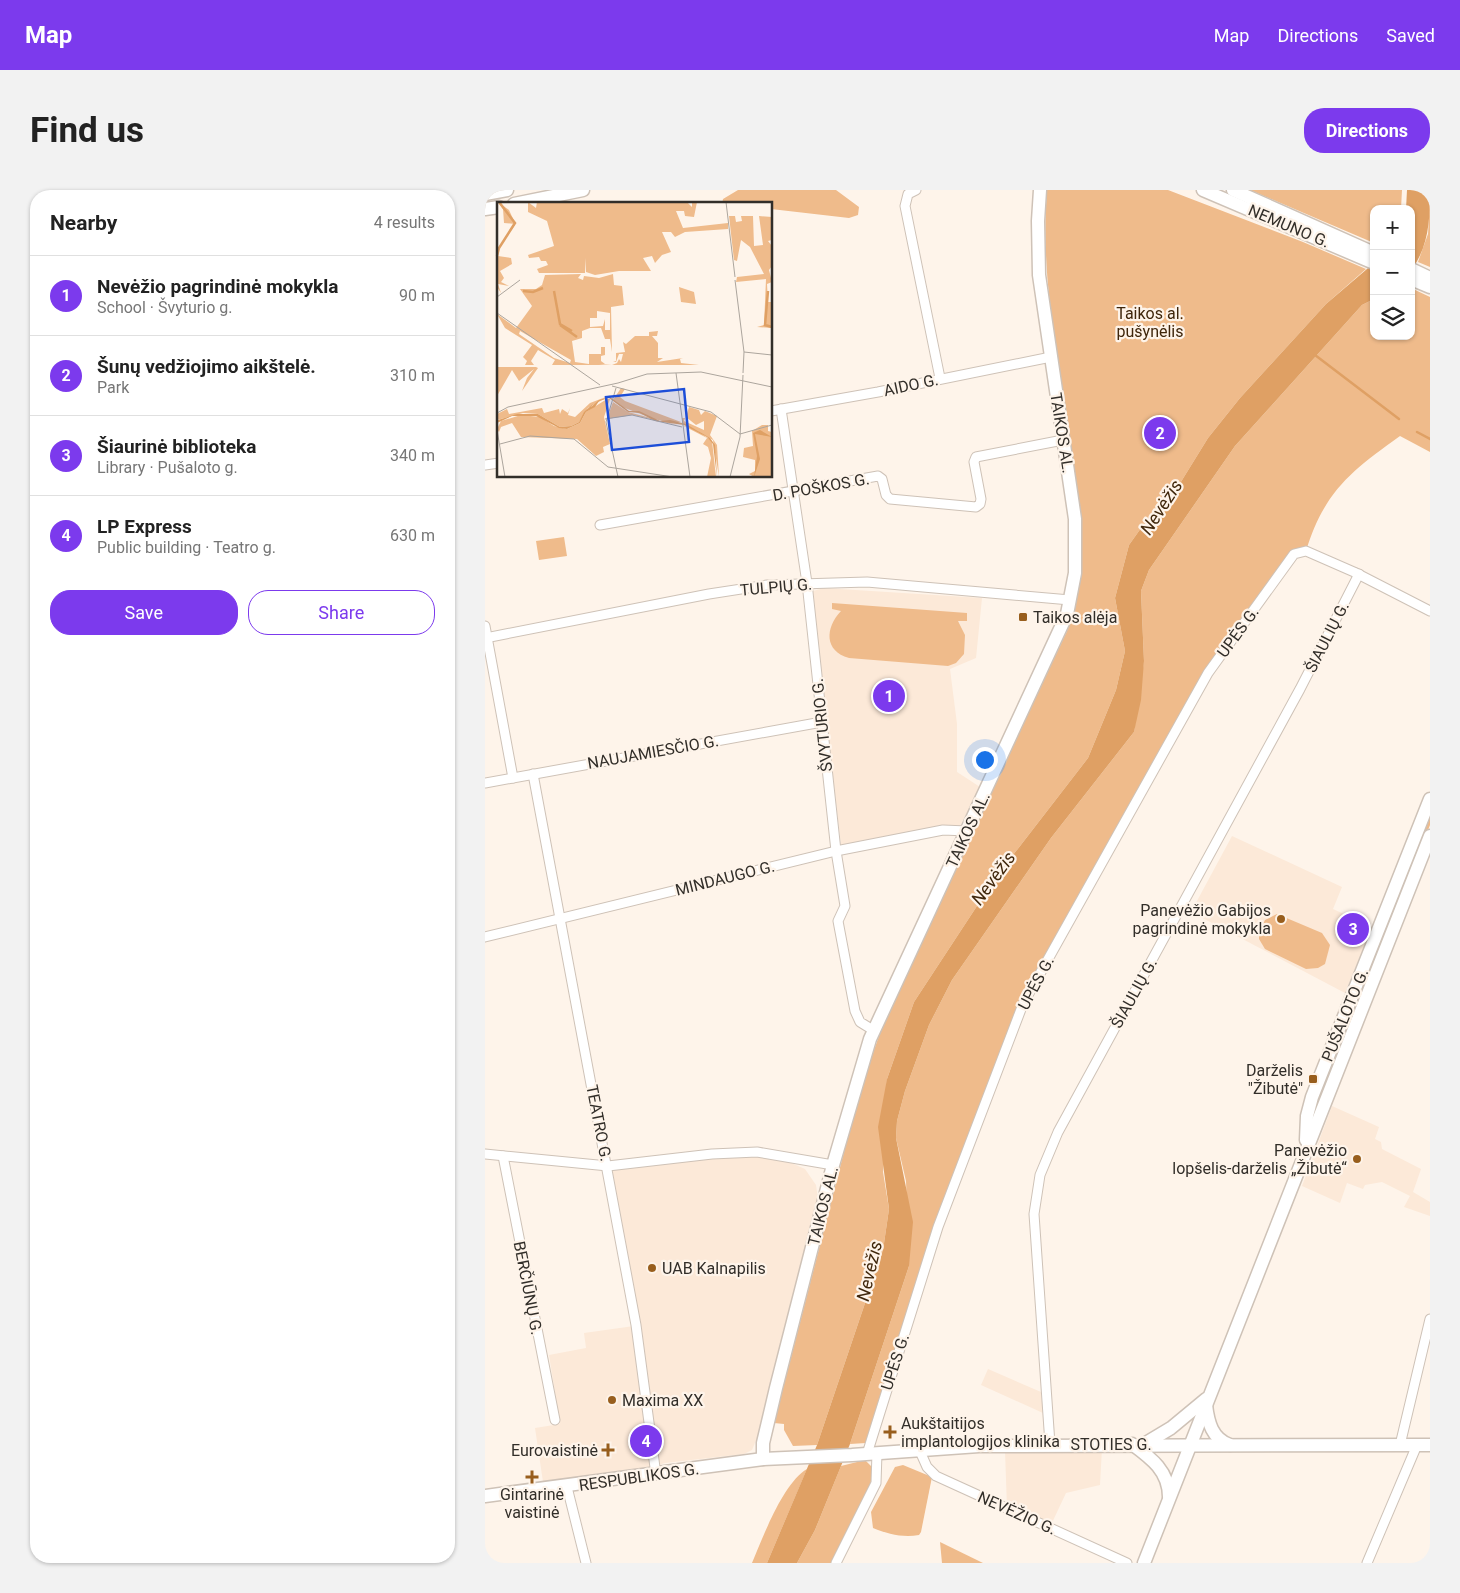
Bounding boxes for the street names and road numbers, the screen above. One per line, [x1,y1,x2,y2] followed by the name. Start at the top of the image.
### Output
[1246,200,1332,252] street label: NEMUNO G.
[882,370,940,400] street label: AIDO G.
[1046,391,1078,475] street label: TAIKOS AL.
[771,468,871,505] street label: D. POŠKOS G.
[739,574,813,600] street label: TULPIŲ G.
[1300,598,1353,676] street label: ŠIAULIŲ G.
[1213,603,1263,661] street label: UPĖS G.
[807,677,836,773] street label: ŠVYTURIO G.
[586,730,720,773] street label: NAUJAMIESČIO G.
[942,789,994,871] street label: TAIKOS AL.
[673,856,777,900] street label: MINDAUGO G.
[1014,953,1058,1013] street label: UPĖS G.
[1106,954,1161,1031] street label: ŠIAULIŲ G.
[1317,965,1372,1064] street label: PUŠALOTO G.
[582,1083,616,1163] street label: TEATRO G.
[804,1164,842,1248] street label: TAIKOS AL.
[510,1239,547,1336] street label: BERČIŪNŲ G.
[877,1331,913,1393] street label: UPĖS G.
[1070,1435,1152,1454] street label: STOTIES G.
[578,1459,700,1495] street label: RESPUBLIKOS G.
[975,1487,1059,1539] street label: NEVĖŽIO G.

